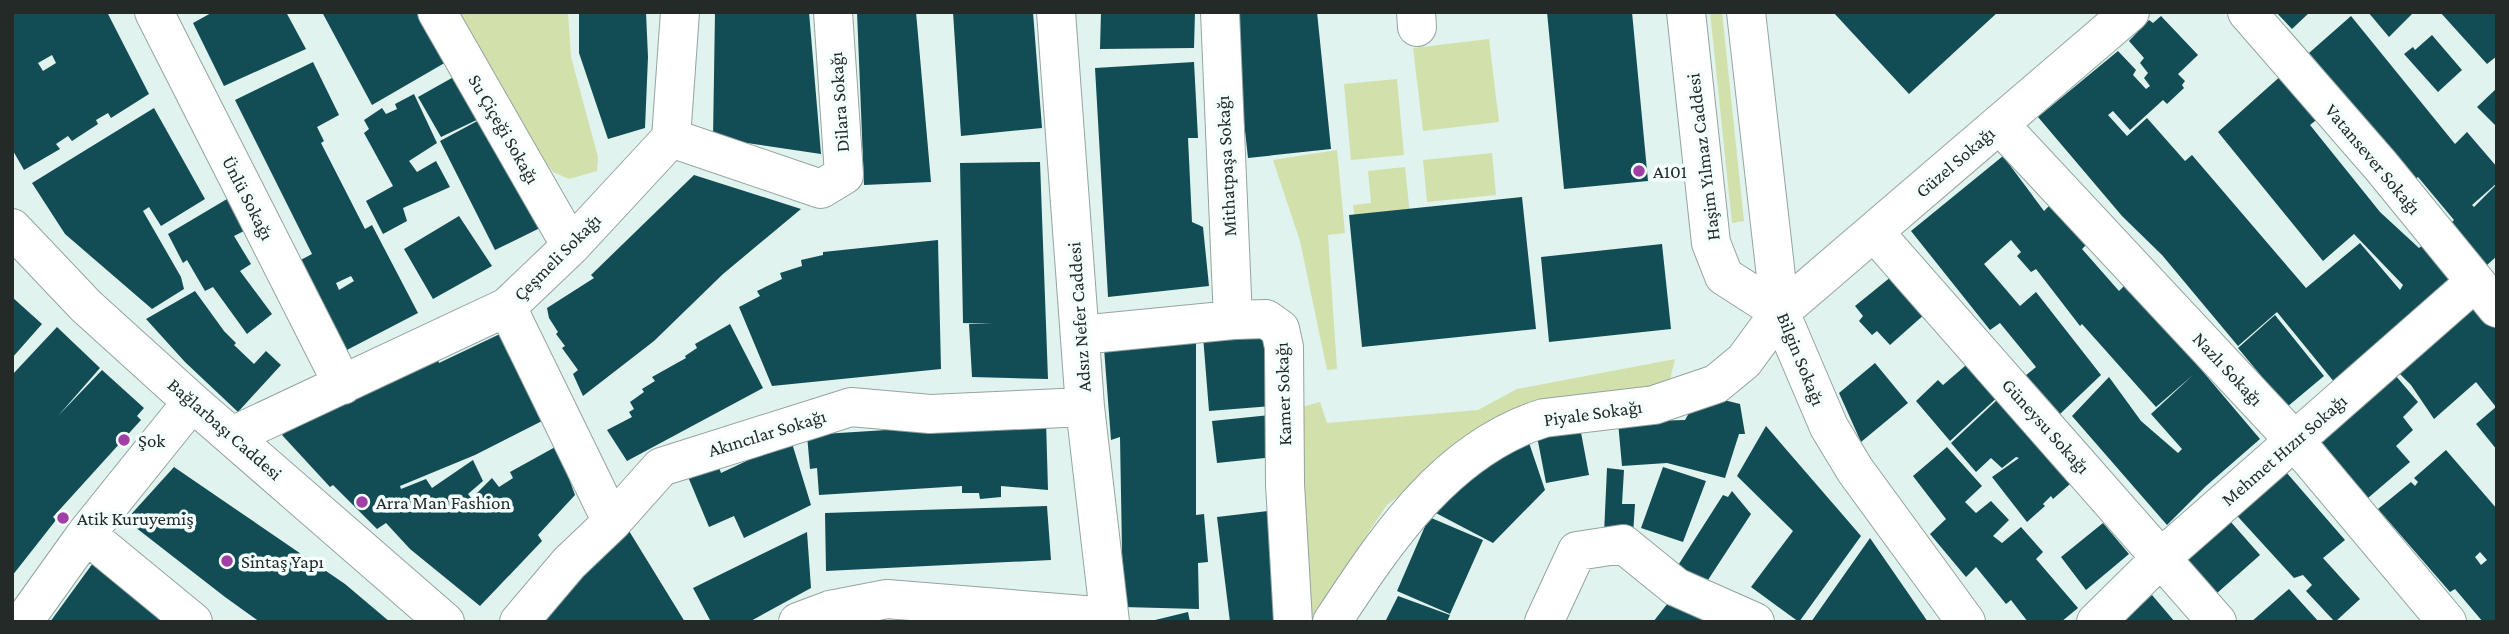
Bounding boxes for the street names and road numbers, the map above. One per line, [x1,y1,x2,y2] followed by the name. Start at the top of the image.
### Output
[825,51,853,153] street label: Dilara Sokağı
[464,71,544,187] street label: Su Çiçeği Sokağı
[1682,72,1724,242] street label: Haşim Yılmaz Caddesi
[1212,95,1240,237] street label: Mithatpaşa Sokağı
[2321,100,2425,218] street label: Vatansever Sokağı
[1911,122,1999,202] street label: Güzel Sokağı
[218,153,278,244] street label: Ünlü Sokağı
[509,209,605,305] street label: Çeşmeli Sokağı
[1063,241,1095,393] street label: Adsız Nefer Caddesi
[1773,309,1829,409] street label: Bilgin Sokağı
[2189,328,2267,410] street label: Nazlı Sokağı
[1271,342,1295,446] street label: Kamer Sokağı
[164,374,286,484] street label: Bağlarbaşı Caddesi
[1998,374,2094,478] street label: Güneysu Sokağı
[2217,390,2351,510] street label: Mehmet Hızır Sokağı
[1542,396,1644,430] street label: Piyale Sokağı
[705,405,829,461] street label: Akıncılar Sokağı

